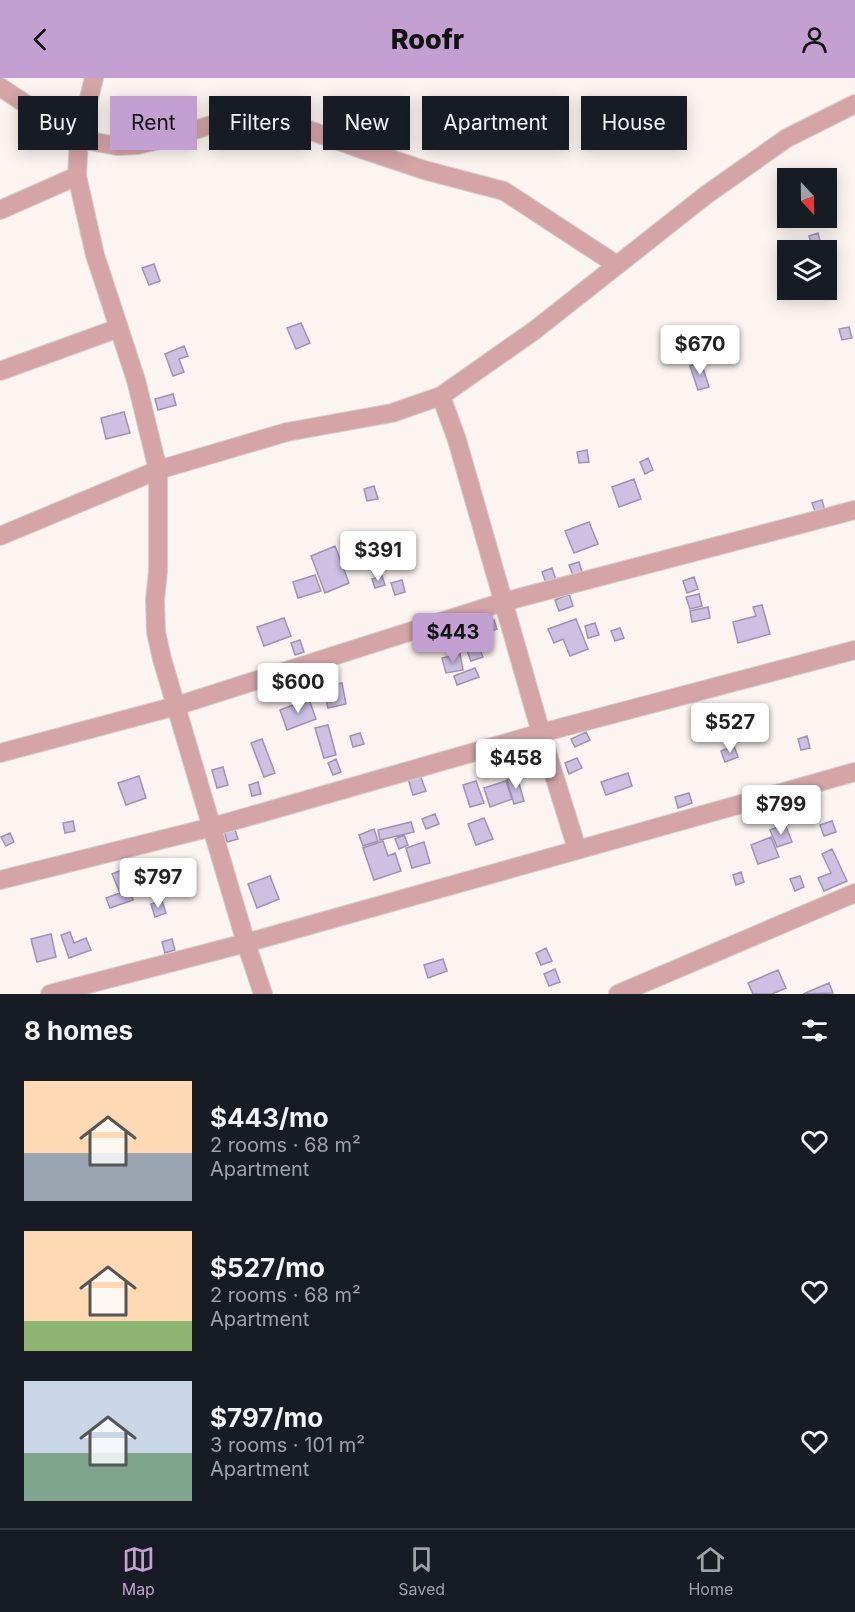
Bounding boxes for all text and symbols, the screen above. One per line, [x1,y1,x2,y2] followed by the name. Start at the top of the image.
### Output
[24,23,57,56] icon: back
[391,23,464,56] text: Roofr
[798,23,831,56] icon: person
[18,96,98,150] chip: Buy
[110,96,197,150] chip: Rent
[209,96,311,150] chip: Filters
[323,96,410,150] chip: New
[422,96,569,150] chip: Apartment
[581,96,687,150] chip: House
[777,168,837,228] north arrow
[777,168,837,300] map controls
[777,240,837,300] button: layers
[664,325,736,376] pin: $670
[675,332,725,356] text: $670
[342,531,414,582] pin: $391
[354,538,402,562] text: $391
[417,613,489,664] pin: $443
[426,620,480,644] text: $443
[262,663,334,714] pin: $600
[271,670,325,694] text: $600
[694,703,766,754] pin: $527
[705,710,755,734] text: $527
[480,739,552,790] pin: $458
[490,746,542,770] text: $458
[745,785,817,836] pin: $799
[756,792,806,816] text: $799
[122,858,194,909] pin: $797
[134,865,182,889] text: $797
[798,1014,831,1047] icon: filters
[24,1015,133,1046] text: 8 homes
[210,1102,329,1133] text: $443/mo
[72,1105,144,1177] icon: home
[798,1125,831,1158] icon: heart
[210,1133,361,1157] text: 2 rooms · 68 m²
[210,1157,309,1181] text: Apartment
[210,1252,325,1283] text: $527/mo
[72,1255,144,1327] icon: home
[798,1275,831,1308] icon: heart
[210,1283,361,1307] text: 2 rooms · 68 m²
[210,1307,309,1331] text: Apartment
[210,1402,323,1433] text: $797/mo
[72,1405,144,1477] icon: home
[798,1425,831,1458] icon: heart
[210,1433,365,1457] text: 3 rooms · 101 m²
[210,1457,309,1481] text: Apartment
[122,1543,155,1599] tab: Map
[398,1543,445,1599] tab: Saved
[688,1543,733,1599] tab: Home

